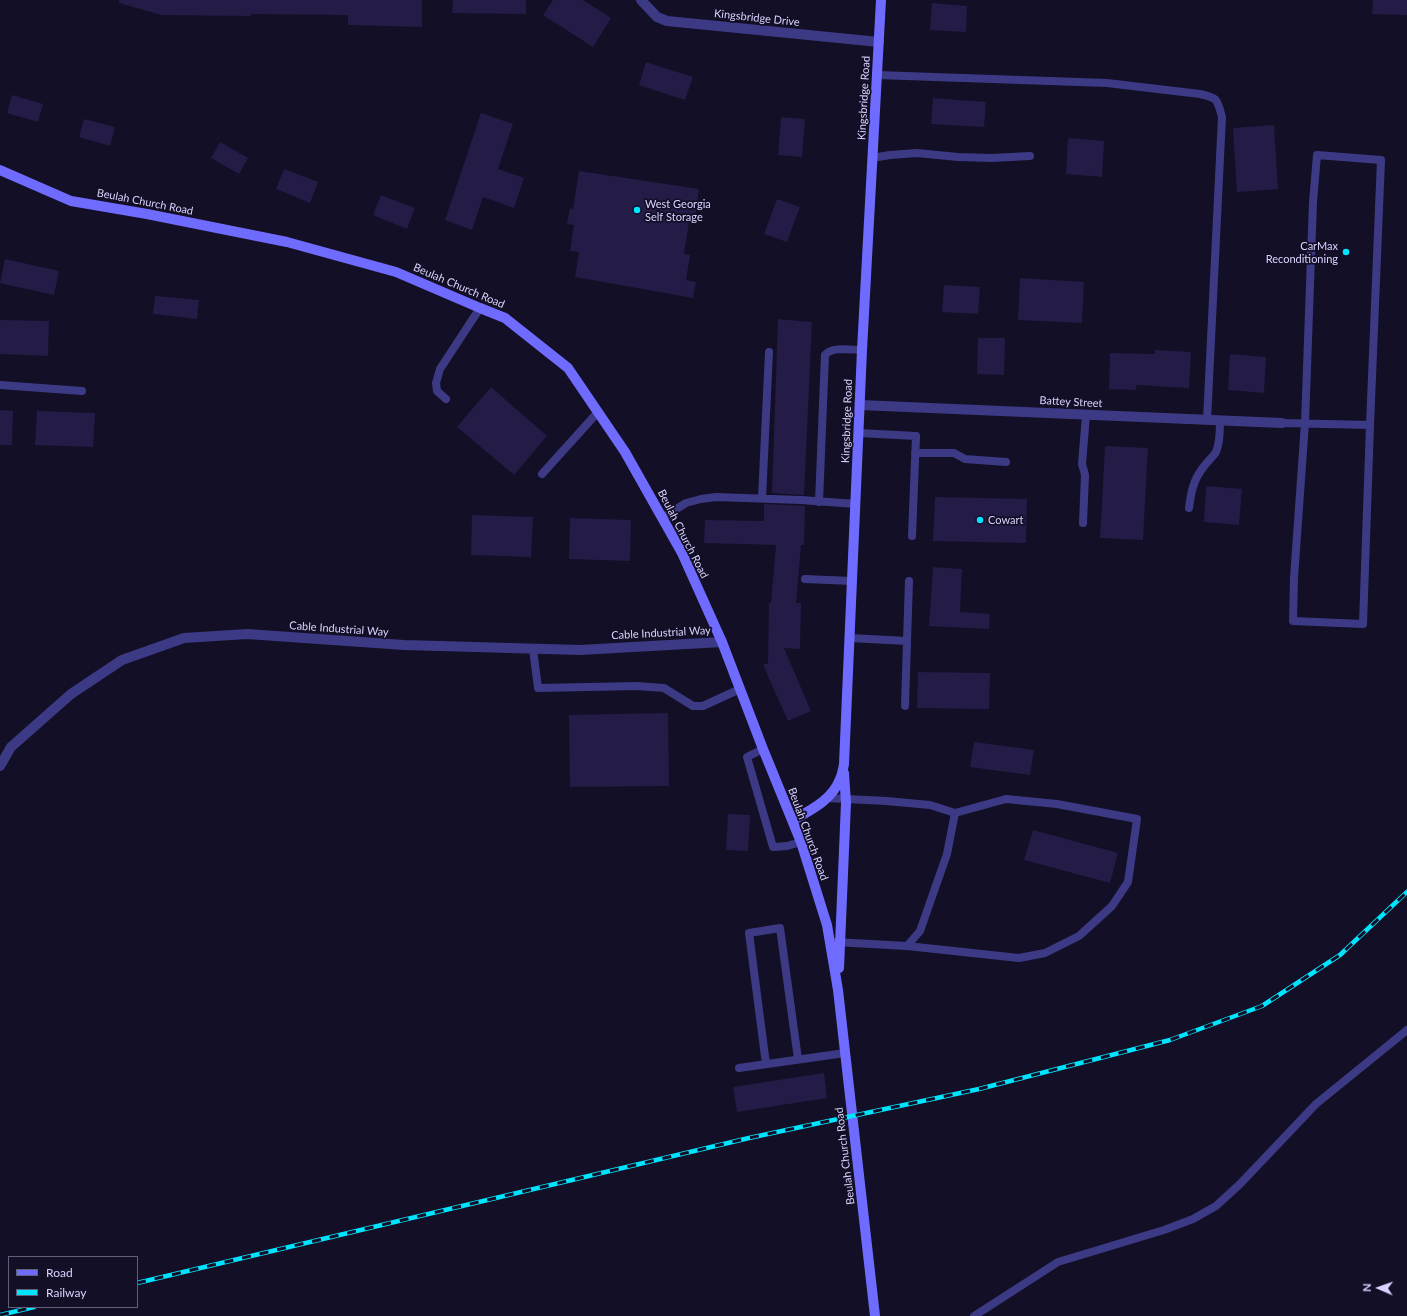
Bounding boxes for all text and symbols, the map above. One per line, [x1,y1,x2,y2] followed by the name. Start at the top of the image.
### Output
[714,7,800,29] street label: Kingsbridge Drive
[855,56,873,140] street label: Kingsbridge Road
[96,186,194,218] street label: Beulah Church Road
[645,197,711,223] place label: West Georgia Self Storage
[632,205,642,215] marker: West Georgia Self Storage
[1266,239,1338,265] place label: CarMax Reconditioning
[1341,247,1351,257] marker: CarMax Reconditioning
[411,261,507,311] street label: Beulah Church Road
[839,379,855,463] street label: Kingsbridge Road
[1039,394,1103,410] street label: Battey Street
[655,487,711,581] street label: Beulah Church Road
[988,513,1023,527] place label: Cowart
[975,515,985,525] marker: Cowart
[289,619,389,639] street label: Cable Industrial Way
[611,624,711,642] street label: Cable Industrial Way
[785,786,831,882] street label: Beulah Church Road
[832,1107,858,1205] street label: Beulah Church Road
[8,1256,138,1308] legend
[46,1265,73,1280] text: Road
[1359,1268,1399,1308] north arrow
[1360,1283,1373,1292] text: N
[46,1285,86,1300] text: Railway

